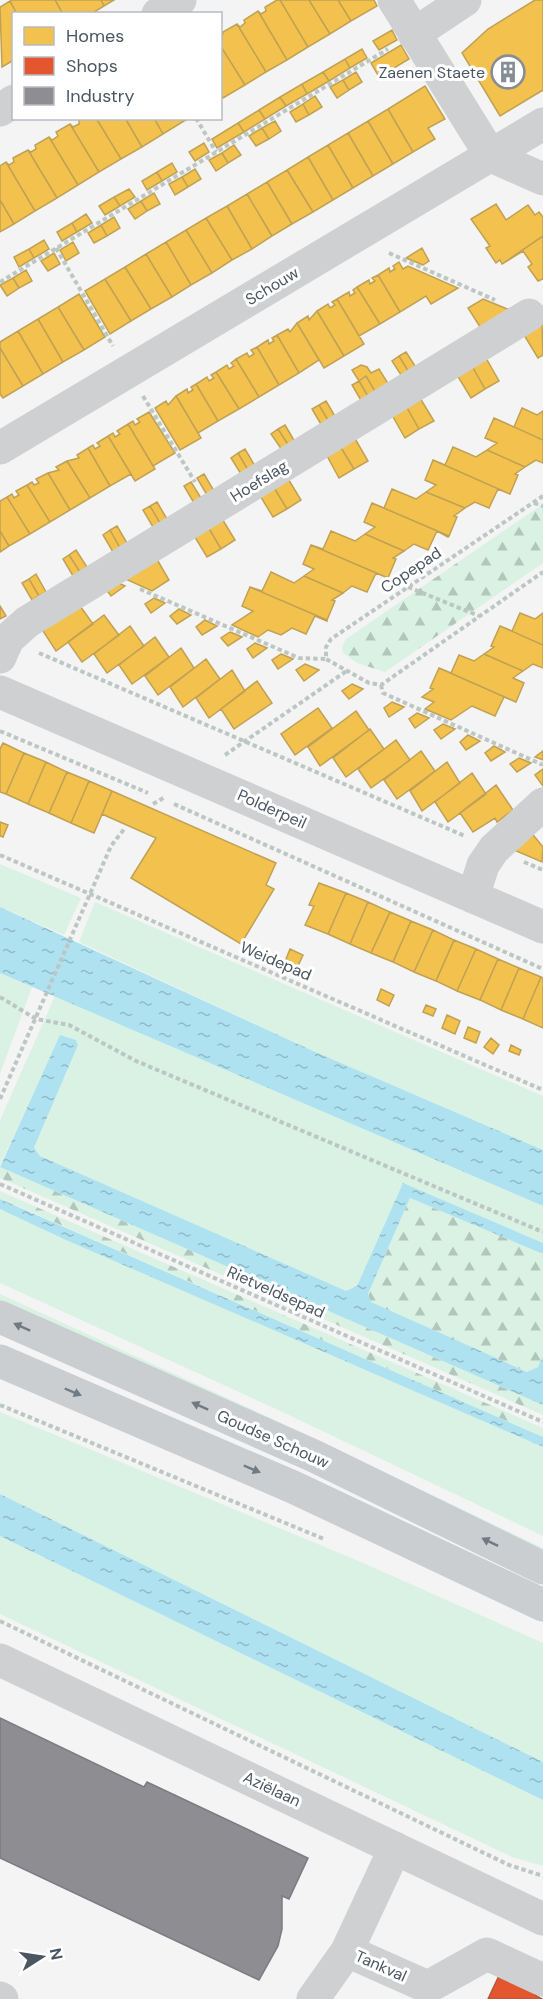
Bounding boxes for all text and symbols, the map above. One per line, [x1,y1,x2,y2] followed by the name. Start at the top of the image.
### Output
[12,12,222,120] legend
[66,24,124,48] text: Homes
[66,54,118,78] text: Shops
[490,54,526,90] building icon: Zaenen Staete
[379,62,485,83] place label: Zaenen Staete
[66,84,135,108] text: Industry
[242,262,302,310] street label: Schouw
[226,455,292,507] street label: Hoefslag
[377,542,445,598] street label: Copepad
[234,784,310,834] street label: Polderpeil
[237,937,315,985] street label: Weidepad
[224,1261,328,1323] street label: Rietveldsepad
[13,1322,30,1331] one-way arrow
[64,1388,82,1397] one-way arrow
[191,1400,209,1410] one-way arrow
[214,1405,332,1473] street label: Goudse Schouw
[244,1464,262,1474] one-way arrow
[482,1538,499,1547] one-way arrow
[240,1767,304,1811] street label: Aziëlaan
[12,1927,72,1987] north arrow
[352,1945,410,1987] street label: Tankval
[45,1946,68,1962] text: N

